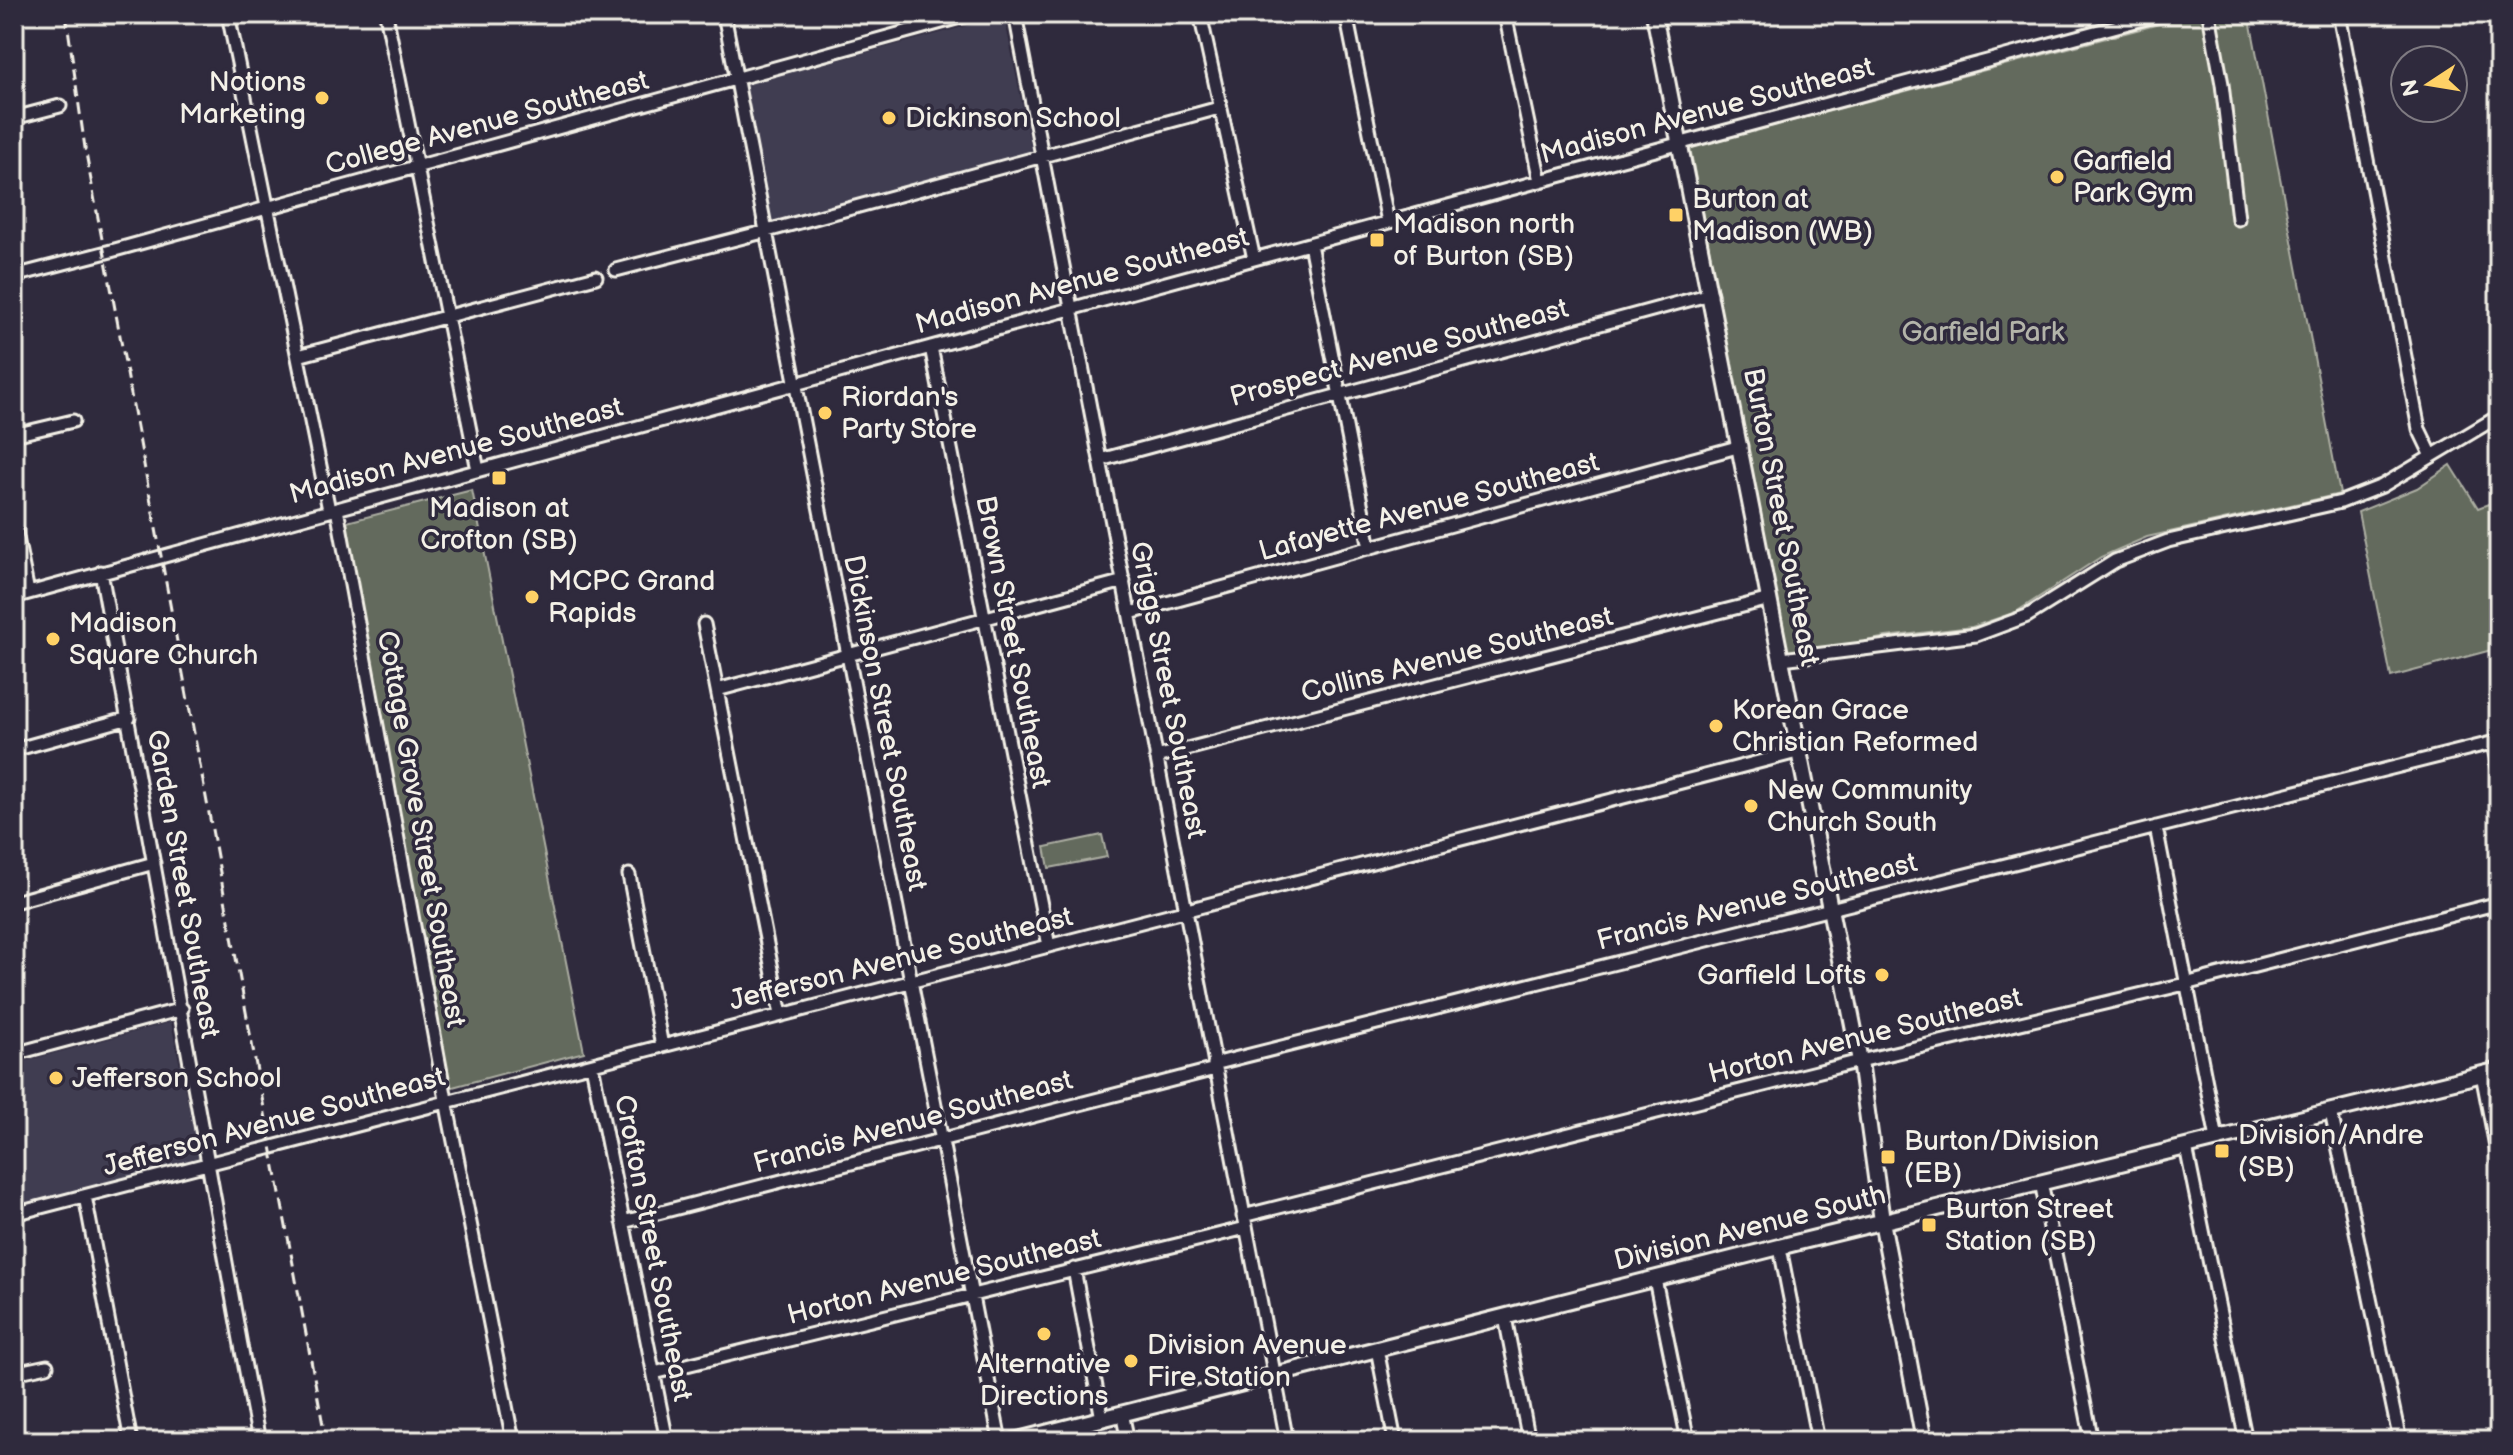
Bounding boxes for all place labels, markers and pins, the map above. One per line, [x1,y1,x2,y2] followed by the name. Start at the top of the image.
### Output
[179,66,306,131] place label: Notions Marketing
[313,89,331,107] marker: Notions Marketing
[905,102,1121,135] place label: Dickinson School
[880,109,898,127] marker: Dickinson School
[2073,145,2194,210] place label: Garfield Park Gym
[2048,168,2066,186] marker: Garfield Park Gym
[1692,183,1873,248] place label: Burton at Madison (WB)
[1667,206,1685,224] marker: Burton at Madison (WB)
[1393,208,1575,273] place label: Madison north of Burton (SB)
[1368,231,1386,249] marker: Madison north of Burton (SB)
[841,381,977,446] place label: Riordan's Party Store
[816,404,834,422] marker: Riordan's Party Store
[490,469,508,487] marker: Madison at Crofton (SB)
[420,492,578,557] place label: Madison at Crofton (SB)
[548,565,715,630] place label: MCPC Grand Rapids
[523,588,541,606] marker: MCPC Grand Rapids
[69,607,258,672] place label: Madison Square Church
[44,630,62,648] marker: Madison Square Church
[1732,694,1978,759] place label: Korean Grace Christian Reformed
[1707,717,1725,735] marker: Korean Grace Christian Reformed
[1767,774,1973,839] place label: New Community Church South
[1742,797,1760,815] marker: New Community Church South
[1697,959,1866,992] place label: Garfield Lofts
[1873,966,1891,984] marker: Garfield Lofts
[72,1062,281,1095] place label: Jefferson School
[47,1069,65,1087] marker: Jefferson School
[2238,1119,2424,1184] place label: Division/Andre (SB)
[1904,1125,2099,1190] place label: Burton/Division (EB)
[2213,1142,2231,1160] marker: Division/Andre (SB)
[1879,1148,1897,1166] marker: Burton/Division (EB)
[1945,1193,2114,1258] place label: Burton Street Station (SB)
[1920,1216,1938,1234] marker: Burton Street Station (SB)
[1035,1325,1053,1343] marker: Alternative Directions
[1147,1329,1347,1394] place label: Division Avenue Fire Station
[977,1348,1111,1413] place label: Alternative Directions
[1122,1352,1140,1370] marker: Division Avenue Fire Station

